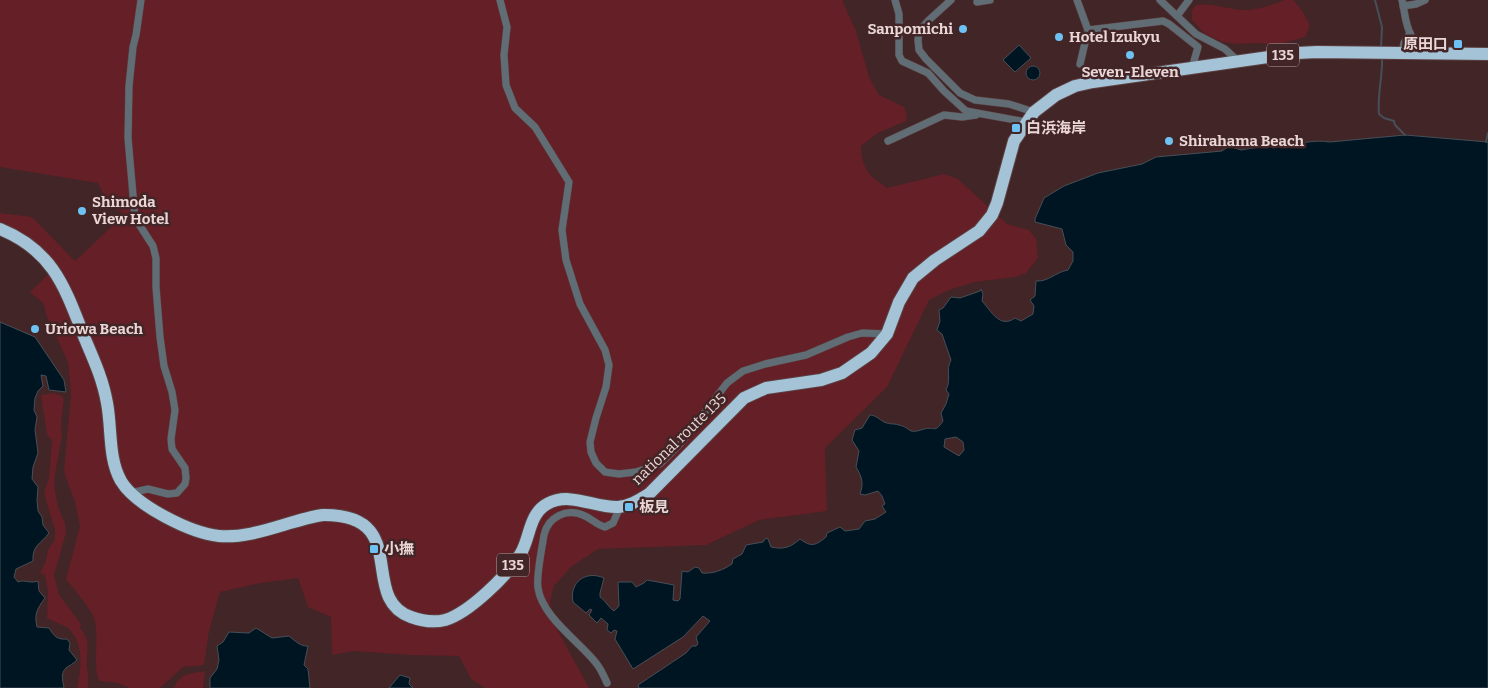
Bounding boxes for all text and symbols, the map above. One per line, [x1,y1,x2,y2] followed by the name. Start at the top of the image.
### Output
[867,20,953,38] place label: Sanpomichi
[957,23,969,35] marker: Sanpomichi
[1069,28,1160,46] place label: Hotel Izukyu
[1053,31,1065,43] marker: Hotel Izukyu
[1403,35,1448,53] place label: 原田口
[1452,38,1464,50] marker: 原田口
[1267,44,1299,66] road number: 135
[1124,49,1136,61] marker: Seven-Eleven
[1081,63,1179,81] place label: Seven-Eleven
[1026,119,1086,137] place label: 白浜海岸
[1010,122,1022,134] marker: 白浜海岸
[1179,132,1305,150] place label: Shirahama Beach
[1163,135,1175,147] marker: Shirahama Beach
[92,193,169,228] place label: Shimoda View Hotel
[76,205,88,217] marker: Shimoda View Hotel
[45,320,144,338] place label: Uriowa Beach
[29,323,41,335] marker: Uriowa Beach
[628,389,730,489] street label: national route 135
[639,498,669,516] place label: 板見
[623,501,635,513] marker: 板見
[384,540,414,558] place label: 小撫
[368,543,380,555] marker: 小撫
[497,554,529,576] road number: 135

